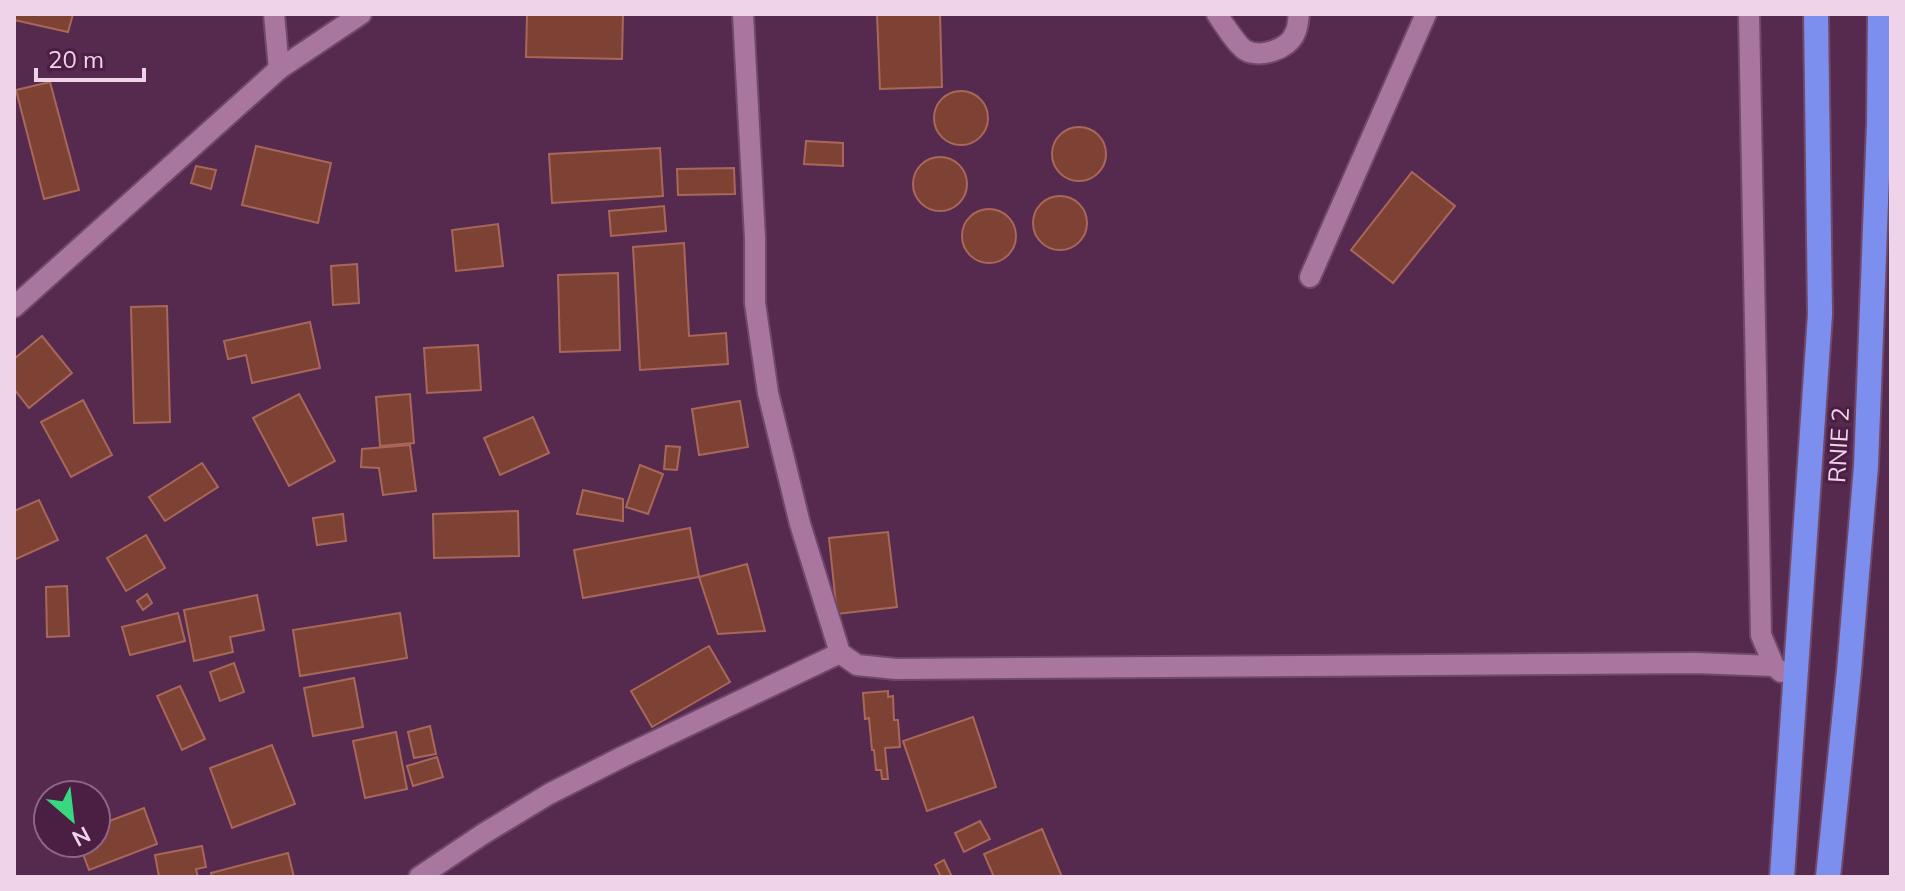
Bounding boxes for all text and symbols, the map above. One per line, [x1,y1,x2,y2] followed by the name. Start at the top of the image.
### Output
[36,32,144,82] scale bar
[48,44,104,74] text: 20 m
[1821,407,1855,483] street label: RNIE 2
[32,779,112,859] north arrow
[67,820,95,853] text: N

